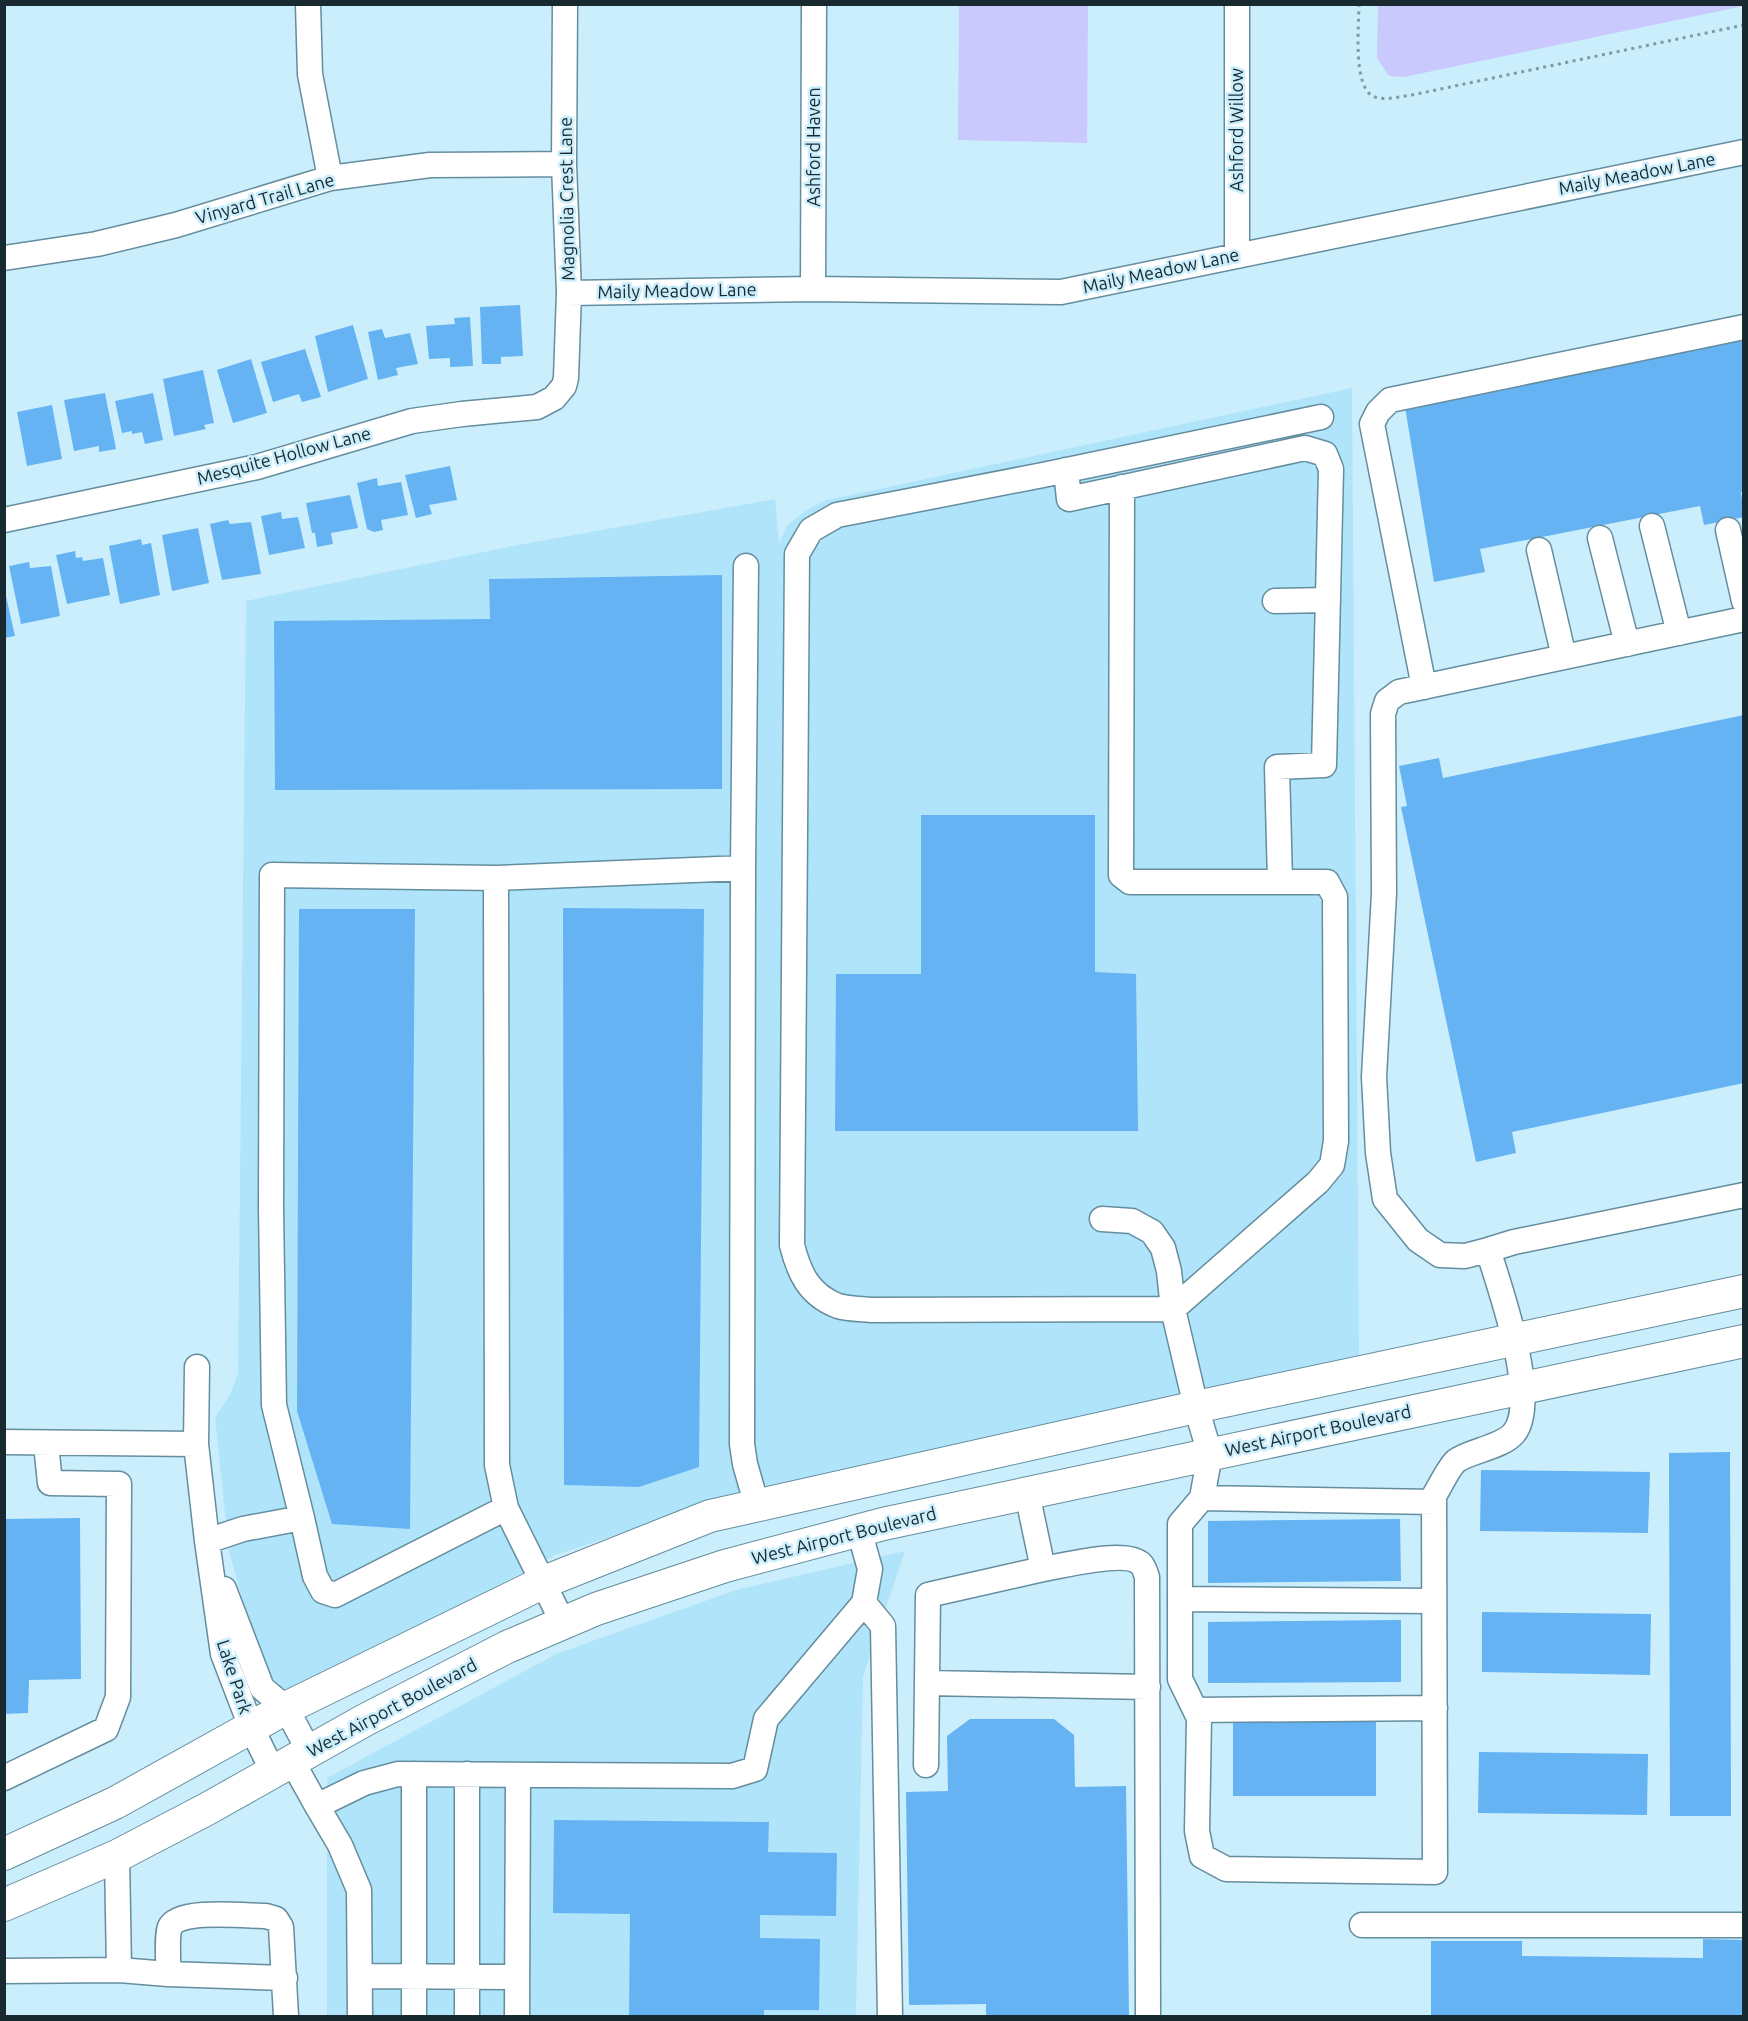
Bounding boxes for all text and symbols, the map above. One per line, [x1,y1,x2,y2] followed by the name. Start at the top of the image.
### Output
[1226,68,1246,192] street label: Ashford Willow
[803,87,823,207] street label: Ashford Haven
[555,117,577,281] street label: Magnolia Crest Lane
[1557,148,1717,198] street label: Maily Meadow Lane
[193,169,336,227] street label: Vinyard Trail Lane
[1081,244,1241,296] street label: Maily Meadow Lane
[597,279,757,301] street label: Maily Meadow Lane
[194,422,373,488] street label: Mesquite Hollow Lane
[1223,1401,1413,1460] street label: West Airport Boulevard
[749,1502,938,1568] street label: West Airport Boulevard
[214,1637,256,1716] street label: Lake Park
[303,1654,480,1760] street label: West Airport Boulevard

